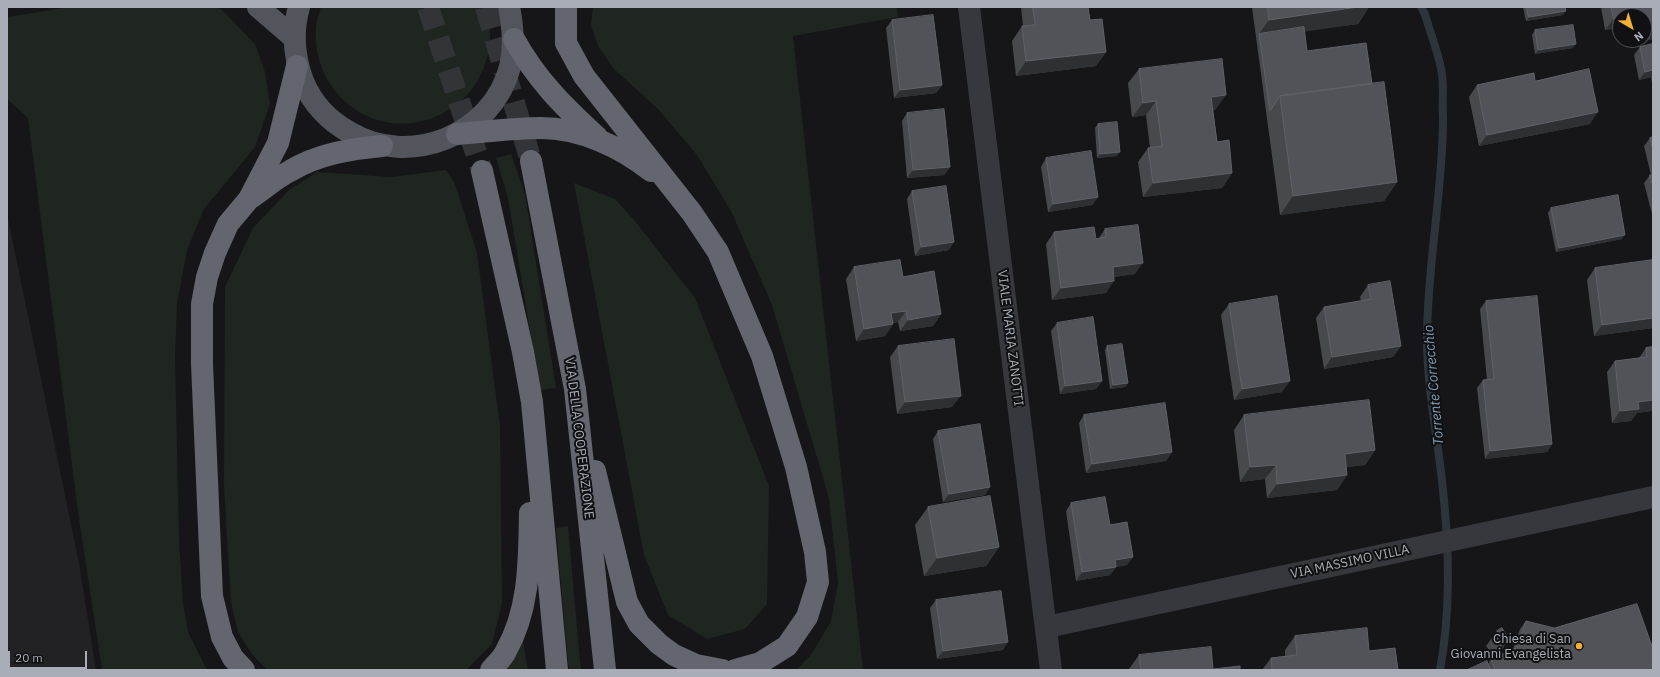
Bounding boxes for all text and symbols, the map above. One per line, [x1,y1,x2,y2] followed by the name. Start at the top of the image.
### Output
[1612,8,1652,48] north arrow
[1631,29,1646,45] text: N
[994,269,1026,407] street label: VIALE MARIA ZANOTTI
[1420,324,1448,446] water label: Torrente Correcchio
[561,356,597,520] street label: VIA DELLA COOPERAZIONE
[1289,542,1411,582] street label: VIA MASSIMO VILLA
[1451,631,1571,662] place label: Chiesa di San Giovanni Evangelista
[1574,641,1584,651] marker: Chiesa di San Giovanni Evangelista
[10,643,89,669] scale bar
[15,650,43,665] text: 20 m

